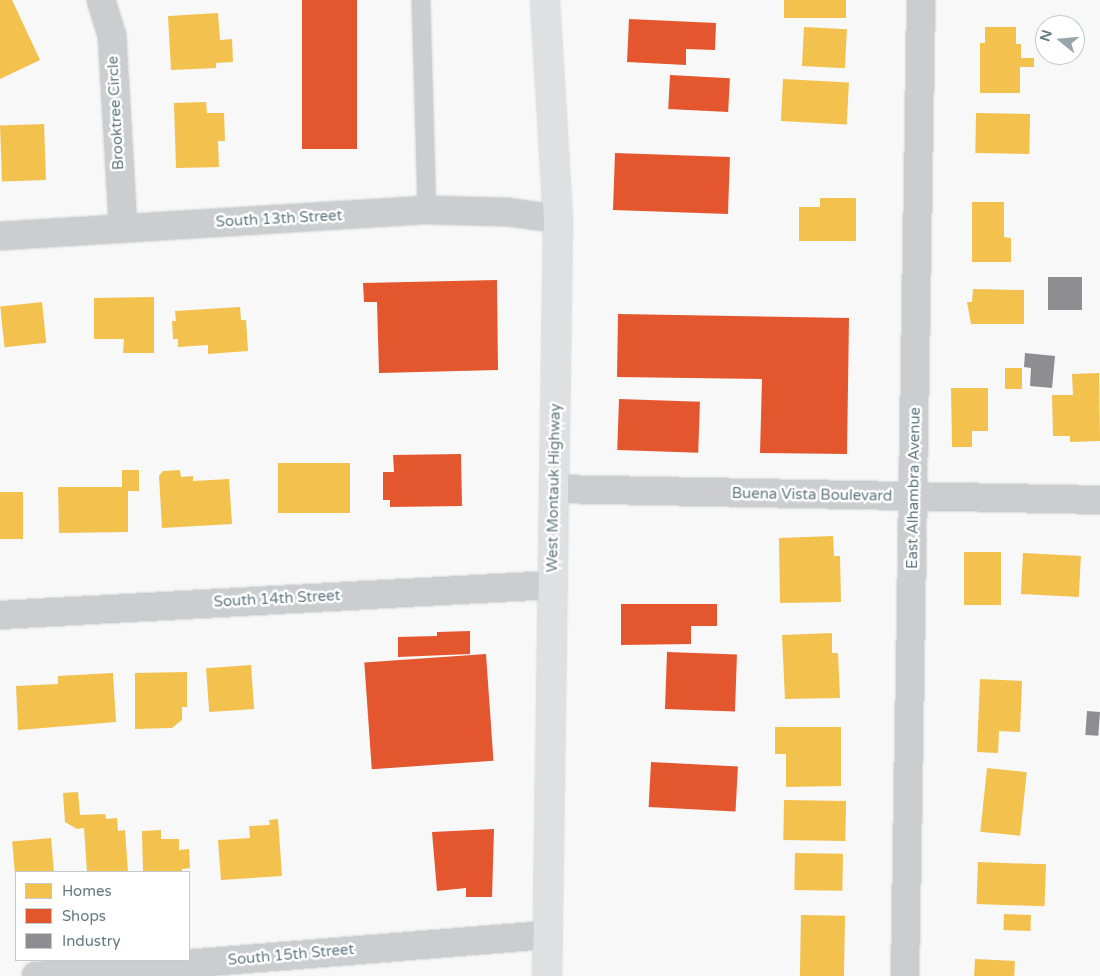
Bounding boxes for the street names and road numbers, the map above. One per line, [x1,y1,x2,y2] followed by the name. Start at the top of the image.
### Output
[104,55,128,171] street label: Brooktree Circle
[215,207,343,231] street label: South 13th Street
[544,403,564,573] street label: West Montauk Highway
[904,407,924,569] street label: East Alhambra Avenue
[732,485,892,505] street label: Buena Vista Boulevard
[213,587,341,611] street label: South 14th Street
[227,941,355,969] street label: South 15th Street

